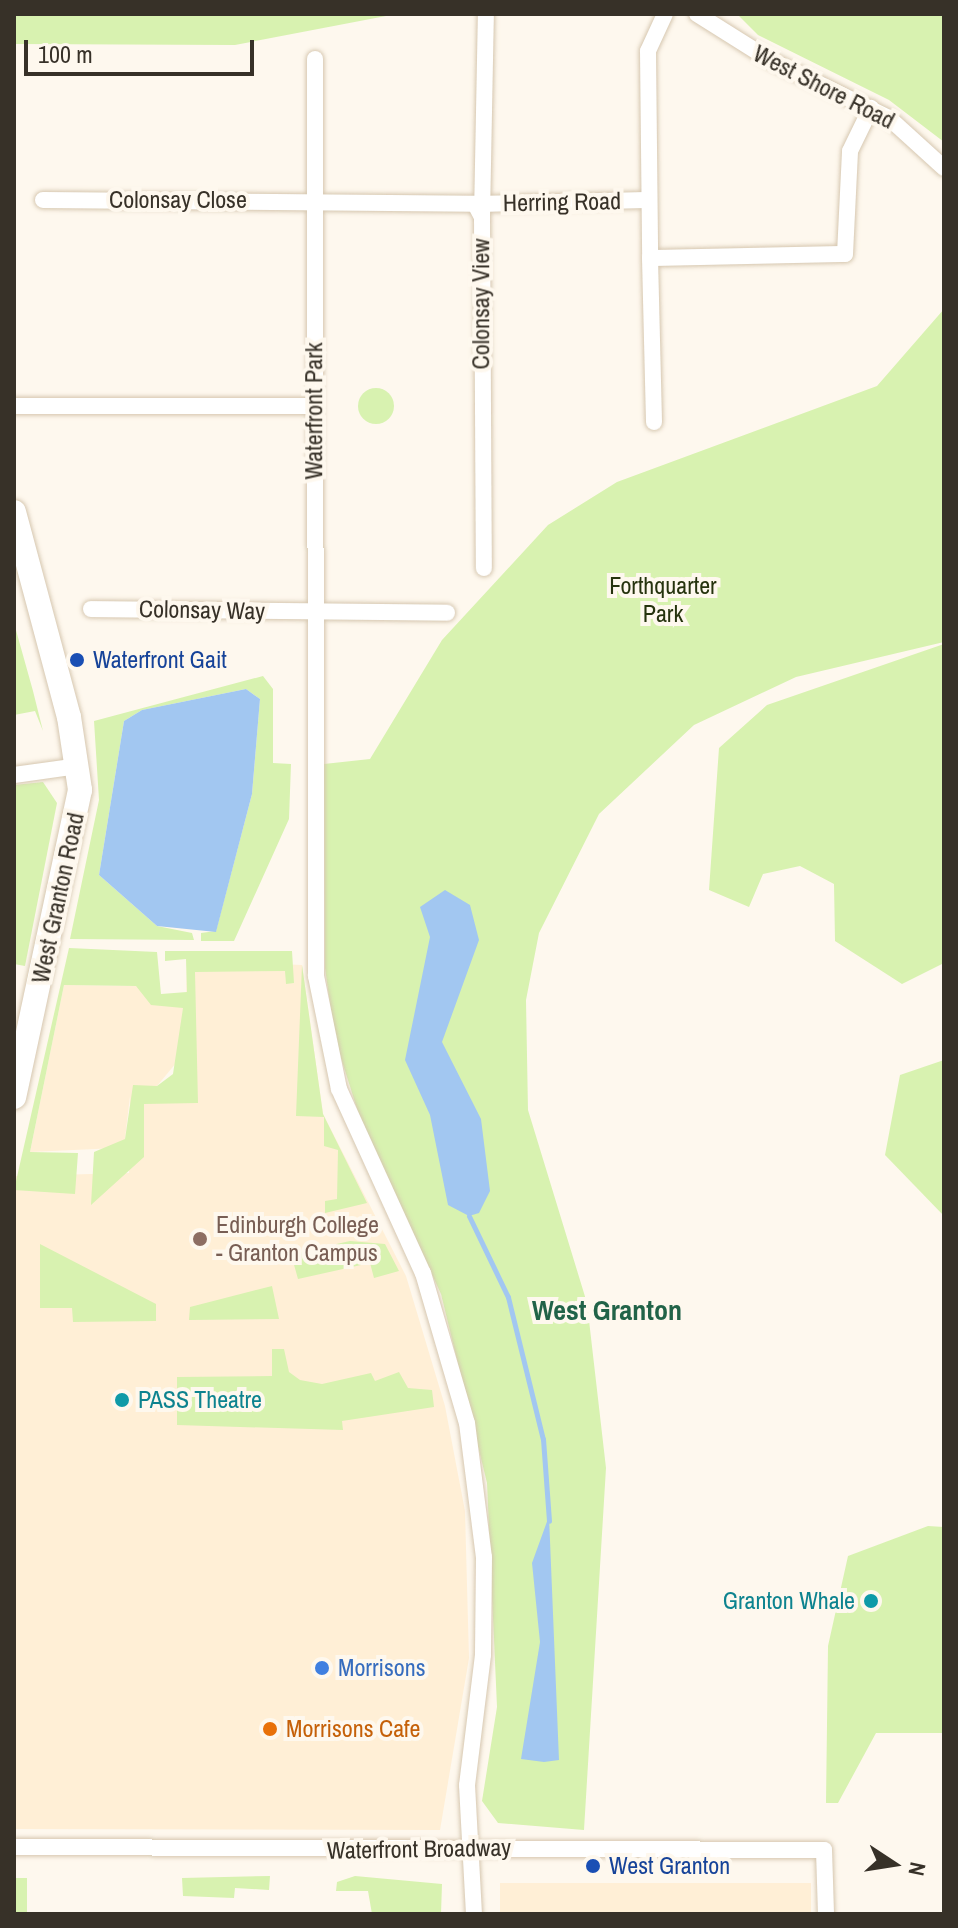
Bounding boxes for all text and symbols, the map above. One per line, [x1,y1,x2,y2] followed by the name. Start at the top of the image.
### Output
[28,24,258,74] scale bar
[38,38,93,70] text: 100 m
[748,39,900,135] street label: West Shore Road
[109,186,247,214] street label: Colonsay Close
[503,187,621,217] street label: Herring Road
[467,239,495,369] street label: Colonsay View
[300,342,328,480] street label: Waterfront Park
[609,572,717,628] park label: Forthquarter Park
[139,595,265,625] street label: Colonsay Way
[93,646,227,674] place label: Waterfront Gait
[68,651,86,669] marker: Waterfront Gait
[26,810,90,986] street label: West Granton Road
[216,1211,379,1267] place label: Edinburgh College - Granton Campus
[191,1230,209,1248] marker: Edinburgh College - Granton Campus
[532,1293,682,1327] district label: West Granton
[138,1386,262,1414] place label: PASS Theatre
[113,1391,131,1409] marker: PASS Theatre
[723,1587,855,1615] place label: Granton Whale
[862,1592,880,1610] marker: Granton Whale
[338,1654,425,1682] place label: Morrisons
[313,1659,331,1677] marker: Morrisons
[286,1715,421,1743] place label: Morrisons Cafe
[261,1720,279,1738] marker: Morrisons Cafe
[854,1824,934,1904] north arrow
[327,1833,511,1865] street label: Waterfront Broadway
[609,1852,730,1880] place label: West Granton
[584,1857,602,1875] marker: West Granton
[901,1859,934,1878] text: N

